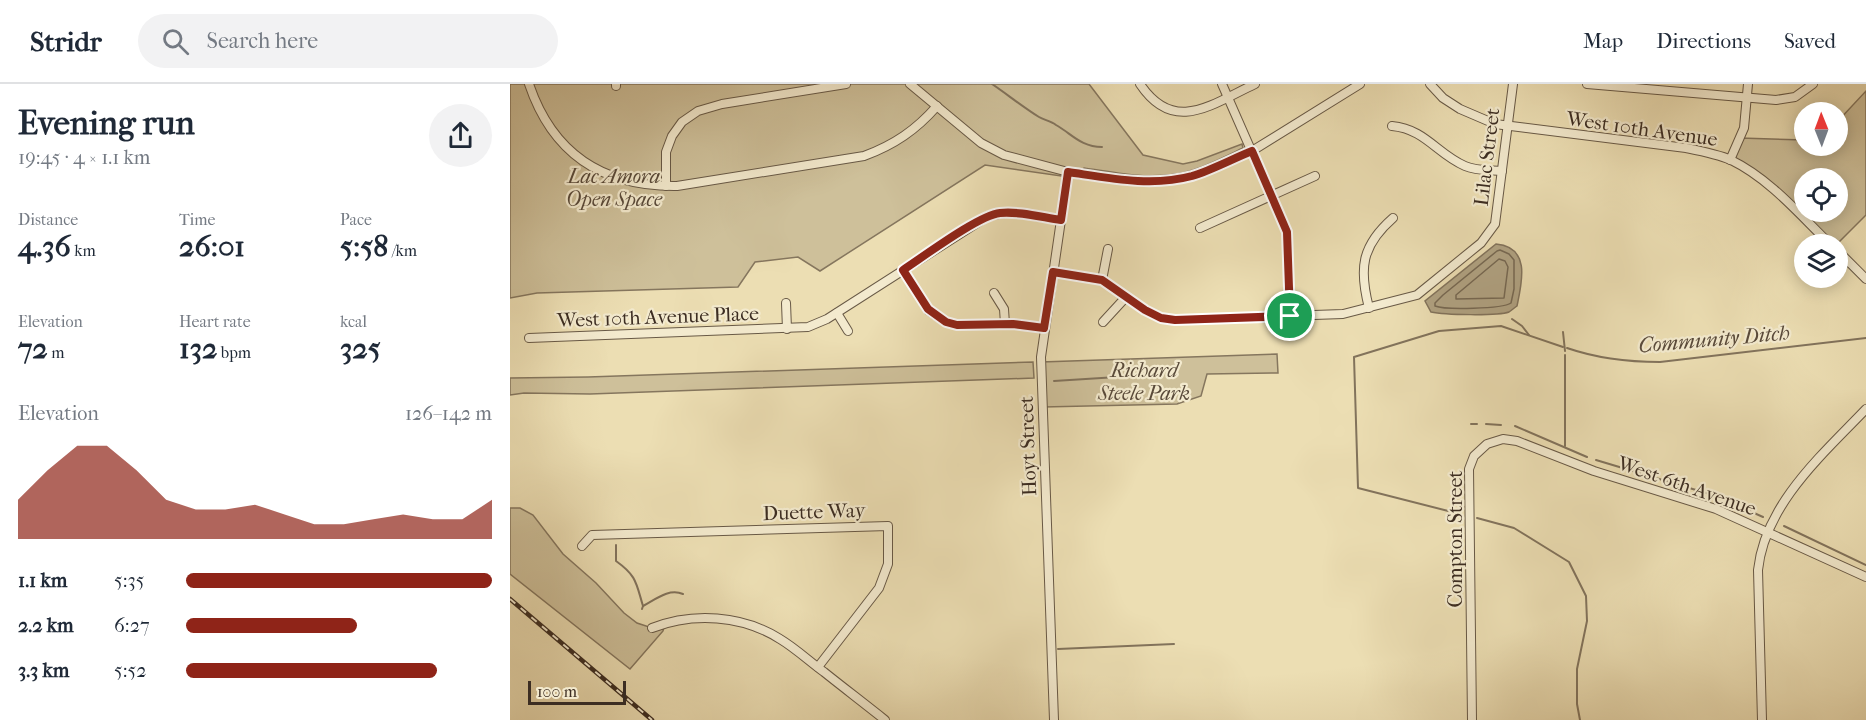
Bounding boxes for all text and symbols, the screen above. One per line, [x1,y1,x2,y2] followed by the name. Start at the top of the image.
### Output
[138,14,558,68] search box
[30,25,102,58] text: Stridr
[159,25,192,58] icon: search
[207,28,318,54] text: Search here
[1583,29,1623,53] text: Map
[1656,29,1751,53] text: Directions
[1784,29,1836,53] text: Saved
[1794,102,1848,156] north arrow
[1794,102,1848,288] map controls
[18,104,195,143] text: Evening run
[429,104,492,167] button: share
[1470,107,1504,207] street label: Lilac Street
[1564,107,1719,151] street label: West 10th Avenue
[18,146,151,169] text: 19:45 · 4 × 1.1 km
[566,165,663,211] park label: Lac Amora Open Space
[1794,168,1848,222] button: locate
[18,210,78,229] text: Distance
[179,210,215,229] text: Time
[340,210,372,229] text: Pace
[18,229,71,264] text: 4.36
[179,229,245,264] text: 26:01
[340,229,388,264] text: 5:58
[1794,234,1848,288] button: layers
[71,241,96,260] text: km
[388,241,417,260] text: /km
[1264,290,1315,341] pin
[1273,299,1306,332] icon: arrive
[556,302,760,332] street label: West 10th Avenue Place
[18,312,83,331] text: Elevation
[179,312,251,331] text: Heart rate
[340,312,367,331] text: kcal
[1637,320,1791,358] water label: Community Ditch
[18,331,48,366] text: 72
[179,331,217,366] text: 132
[340,331,381,366] text: 325
[48,343,65,362] text: m
[217,343,251,362] text: bpm
[1097,359,1190,405] park label: Richard Steele Park
[1015,396,1041,496] street label: Hoyt Street
[18,402,99,425] text: Elevation
[405,402,492,425] text: 126–142 m
[1614,451,1759,521] street label: West 6th Avenue
[1444,471,1467,607] street label: Compton Street
[762,499,867,525] street label: Duette Way
[18,569,67,592] text: 1.1 km
[114,569,144,592] text: 5:35
[18,614,74,637] text: 2.2 km
[114,614,150,637] text: 6:27
[18,659,69,682] text: 3.3 km
[114,659,146,682] text: 5:52
[528,678,626,706] scale bar
[537,682,577,701] text: 100 m

